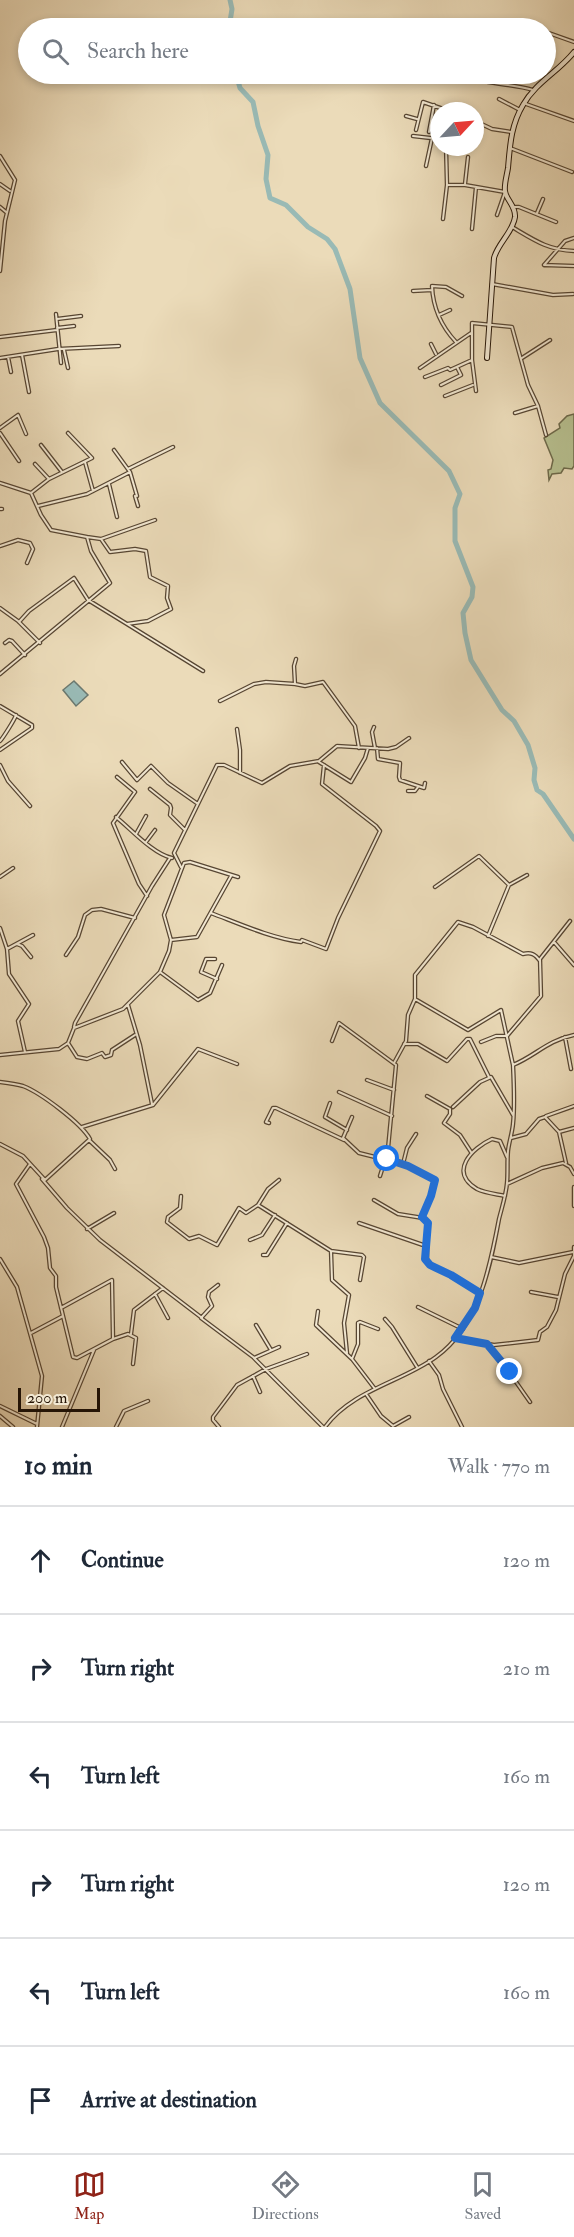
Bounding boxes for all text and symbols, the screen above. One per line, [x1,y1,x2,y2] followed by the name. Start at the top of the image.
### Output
[18,18,556,84] search box
[39,35,72,68] icon: search
[87,37,189,65] text: Search here
[430,102,484,156] north arrow
[373,1145,399,1171] route start
[496,1358,522,1384] route end
[18,1385,100,1412] scale bar
[27,1388,67,1408] text: 200 m
[24,1450,92,1482] text: 10 min
[448,1454,550,1479] text: Walk · 770 m
[24,1544,57,1577] icon: ahead
[81,1546,164,1574] text: Continue
[503,1548,550,1573] text: 120 m
[24,1652,57,1685] icon: right
[81,1654,174,1682] text: Turn right
[503,1656,550,1681] text: 210 m
[24,1760,57,1793] icon: left
[81,1762,160,1790] text: Turn left
[503,1764,550,1789] text: 160 m
[24,1868,57,1901] icon: right
[81,1870,174,1898] text: Turn right
[503,1872,550,1897] text: 120 m
[24,1976,57,2009] icon: left
[81,1978,160,2006] text: Turn left
[503,1980,550,2005] text: 160 m
[24,2084,57,2117] icon: arrive
[81,2086,257,2114] text: Arrive at destination
[73,2168,106,2224] tab: Map
[252,2168,319,2224] tab: Directions
[465,2168,501,2224] tab: Saved

